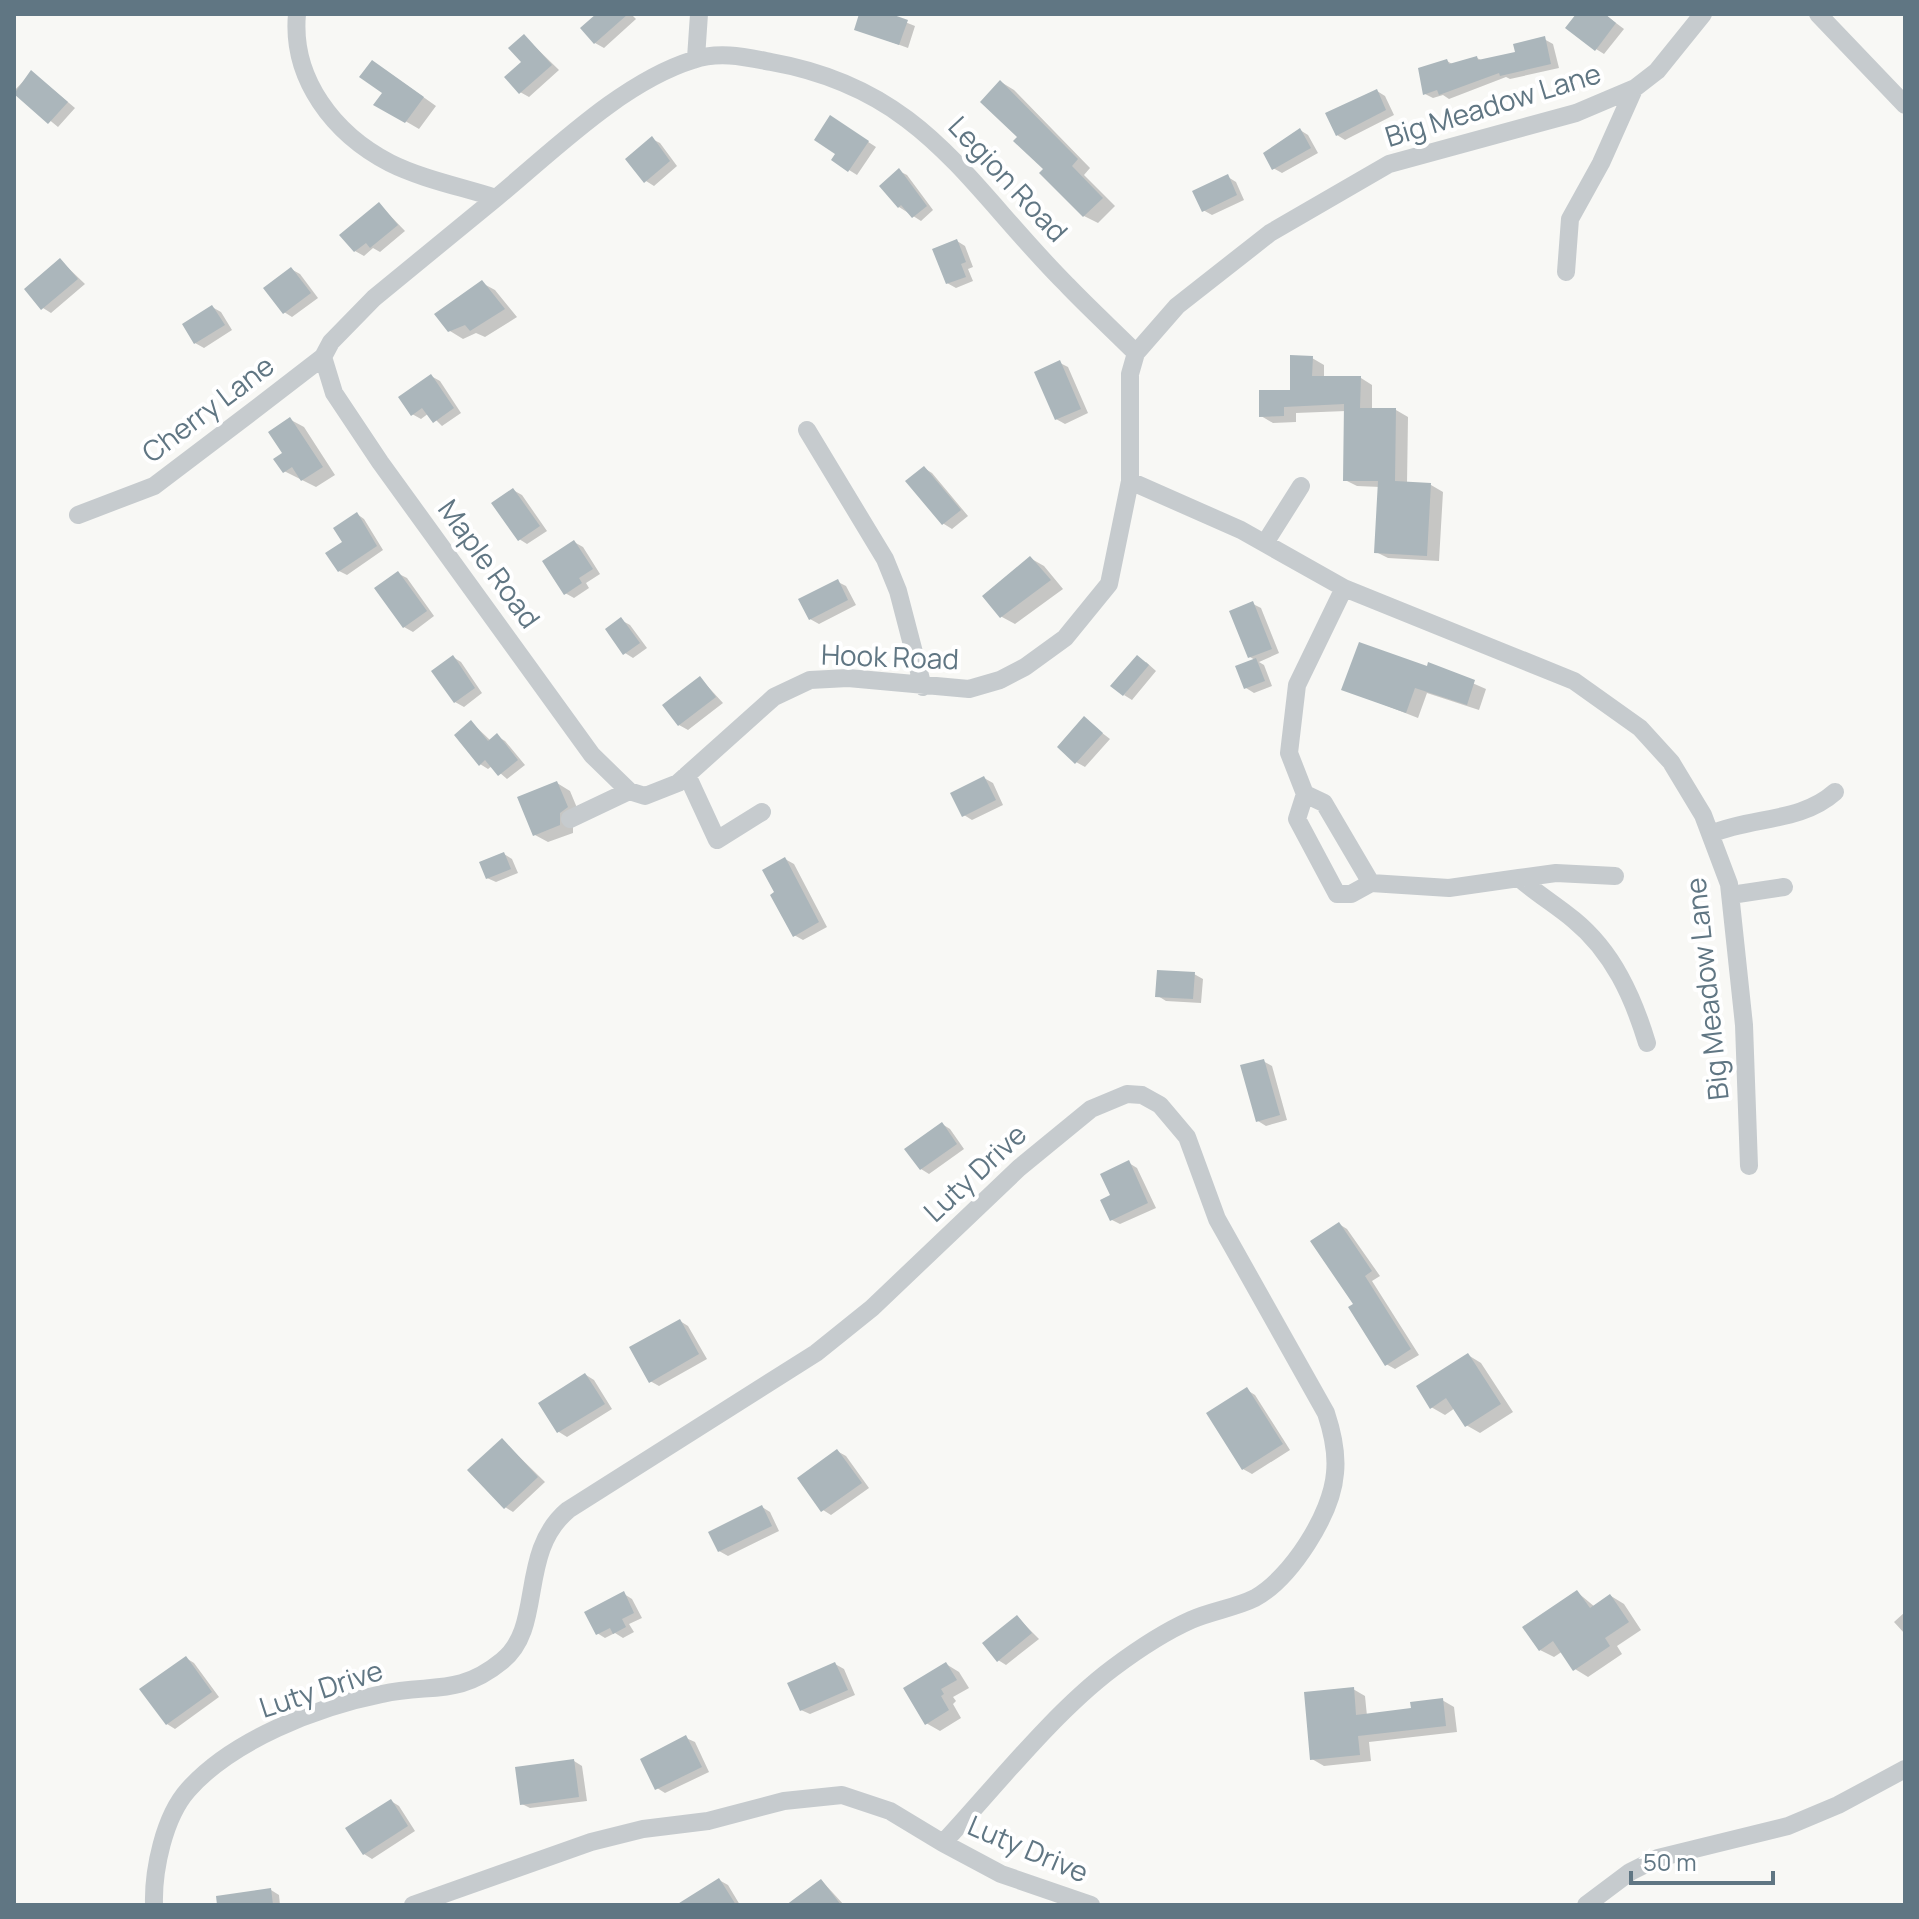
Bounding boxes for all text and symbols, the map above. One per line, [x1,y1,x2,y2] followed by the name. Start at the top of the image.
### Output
[1380,53,1605,155] street label: Big Meadow Lane
[941,107,1077,249] street label: Legion Road
[134,346,281,470] street label: Cherry Lane
[430,491,549,635] street label: Maple Road
[820,635,960,677] street label: Hook Road
[1675,876,1737,1102] street label: Big Meadow Lane
[915,1115,1034,1230] street label: Luty Drive
[254,1650,387,1726] street label: Luty Drive
[962,1806,1095,1890] street label: Luty Drive
[1631,1835,1773,1885] scale bar
[1643,1845,1697,1878] text: 50 m

